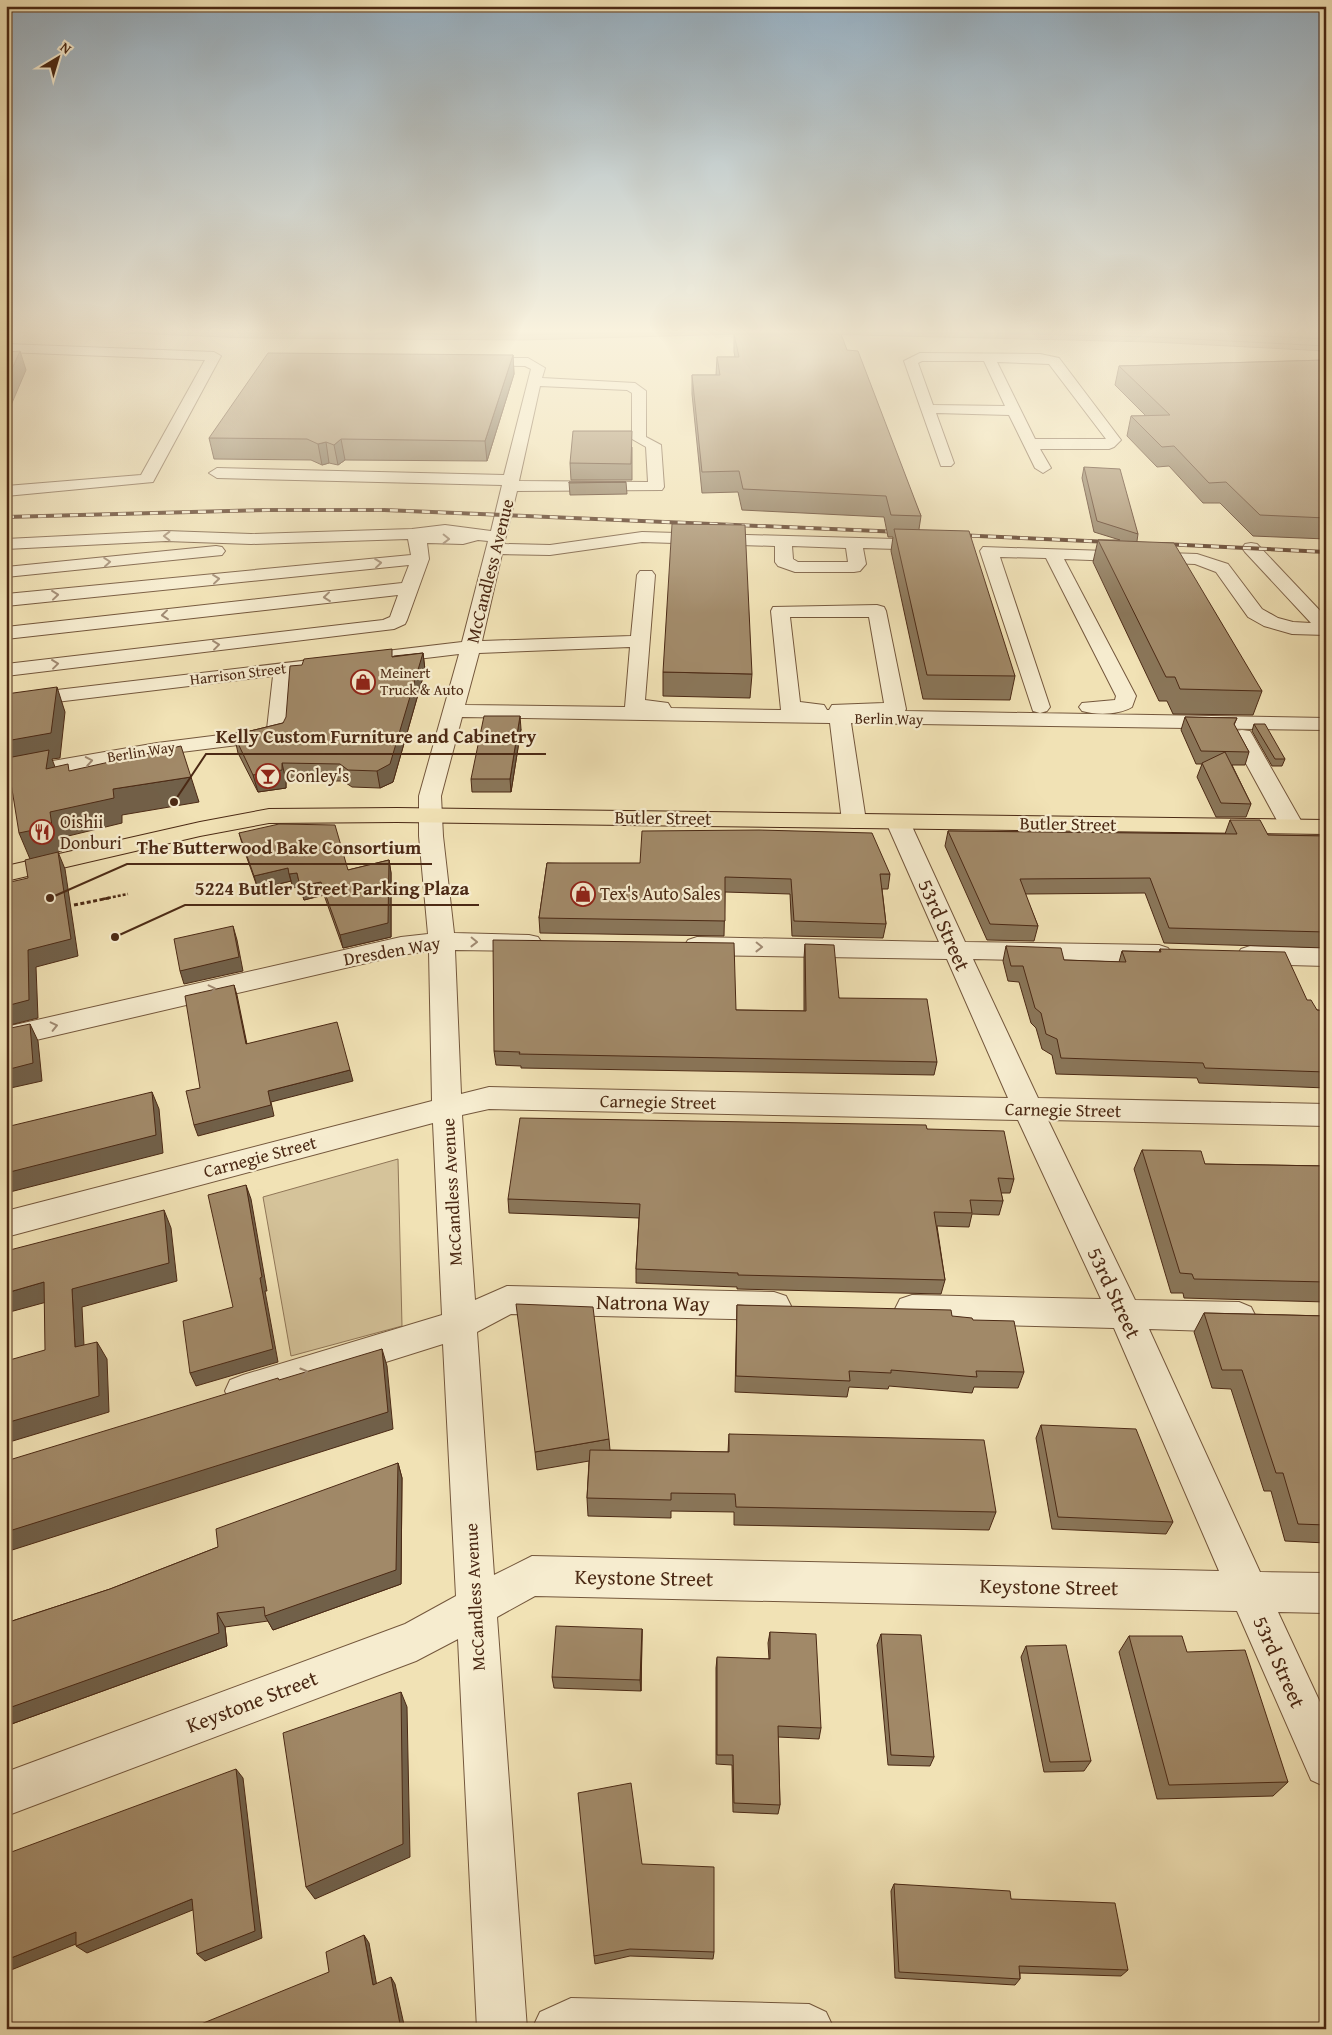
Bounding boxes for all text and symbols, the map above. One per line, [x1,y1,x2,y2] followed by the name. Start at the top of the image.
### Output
[32,32,82,82] north arrow
[56,37,76,59] text: N
[459,496,520,646] street label: McCandless Avenue
[163,531,171,541] one-way arrow
[442,533,450,544] one-way arrow
[103,557,111,568] one-way arrow
[374,558,382,569] one-way arrow
[213,574,221,585] one-way arrow
[51,590,59,601] one-way arrow
[322,591,330,602] one-way arrow
[161,609,169,620] one-way arrow
[212,640,220,651] one-way arrow
[189,657,288,690] street label: Harrison Street
[51,659,59,670] one-way arrow
[380,662,464,700] place label: Meinert Truck & Auto
[350,669,376,695] shop icon: Meinert Truck & Auto
[855,707,924,730] street label: Berlin Way
[206,720,546,754] callout: Kelly Custom Furniture and Cabinetry
[216,722,536,750] text: Kelly Custom Furniture and Cabinetry
[105,736,177,767] street label: Berlin Way
[84,756,93,766] one-way arrow
[286,762,349,789] place label: Conley's
[255,763,281,789] bar icon: Conley's
[614,803,712,832] street label: Butler Street
[60,808,122,856] place label: Oishii Donburi
[1019,809,1117,838] street label: Butler Street
[29,819,55,845] restaurant icon: Oishii Donburi
[127,830,432,864] callout: The Butterwood Bake Consortium
[137,833,422,861] text: The Butterwood Bake Consortium
[185,871,479,905] callout: 5224 Butler Street Parking Plaza
[195,874,469,902] text: 5224 Butler Street Parking Plaza
[910,874,979,976] street label: 53rd Street
[600,880,721,907] place label: Tex's Auto Sales
[570,881,596,907] shop icon: Tex's Auto Sales
[341,929,442,972] street label: Dresden Way
[471,937,479,947] one-way arrow
[756,942,764,952] one-way arrow
[208,984,217,995] one-way arrow
[49,1021,58,1032] one-way arrow
[600,1087,717,1116] street label: Carnegie Street
[1005,1095,1122,1124] street label: Carnegie Street
[434,1118,469,1267] street label: McCandless Avenue
[200,1128,320,1185] street label: Carnegie Street
[1080,1242,1149,1344] street label: 53rd Street
[596,1286,711,1319] street label: Natrona Way
[299,1368,307,1378] one-way arrow
[457,1523,492,1672] street label: McCandless Avenue
[574,1561,714,1594] street label: Keystone Street
[979,1570,1119,1603] street label: Keystone Street
[1245,1611,1314,1713] street label: 53rd Street
[182,1662,323,1741] street label: Keystone Street

